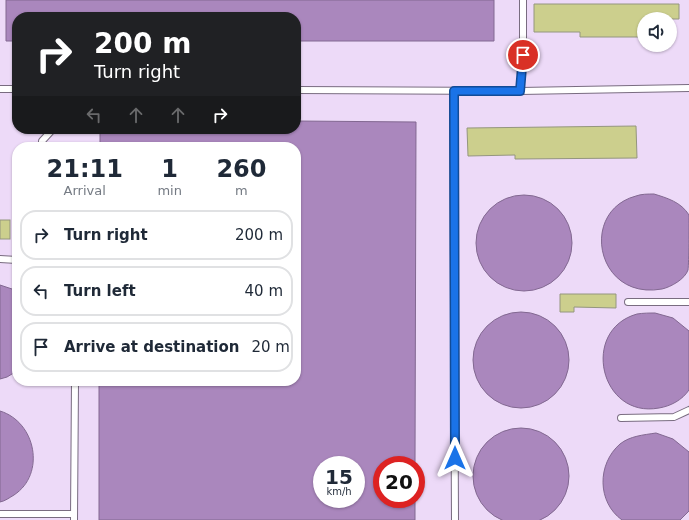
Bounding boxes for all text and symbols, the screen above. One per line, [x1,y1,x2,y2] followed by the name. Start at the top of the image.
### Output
[637,12,677,52] map controls
[637,12,677,52] button: sound
[94,27,191,60] text: 200 m
[28,28,80,80] icon: right
[506,38,540,72] pin
[512,44,534,66] icon: arrive
[94,61,180,82] text: Turn right
[83,104,105,126] icon: left
[125,104,147,126] icon: ahead
[167,104,189,126] icon: ahead
[209,104,231,126] icon: right
[46,155,123,183] text: 21:11
[161,155,178,183] text: 1
[216,155,266,183] text: 260
[64,183,106,198] text: Arrival
[157,183,182,198] text: min
[235,183,248,198] text: m
[30,224,52,246] icon: right
[64,226,148,244] text: Turn right
[235,226,283,244] text: 200 m
[30,280,52,302] icon: left
[64,282,136,300] text: Turn left
[245,282,283,300] text: 40 m
[30,336,52,358] icon: arrive
[64,338,239,356] text: Arrive at destination
[251,338,290,356] text: 20 m
[434,437,476,479] position arrow
[373,456,425,508] speed limit sign: 20
[325,465,353,489] text: 15
[326,486,352,497] text: km/h

